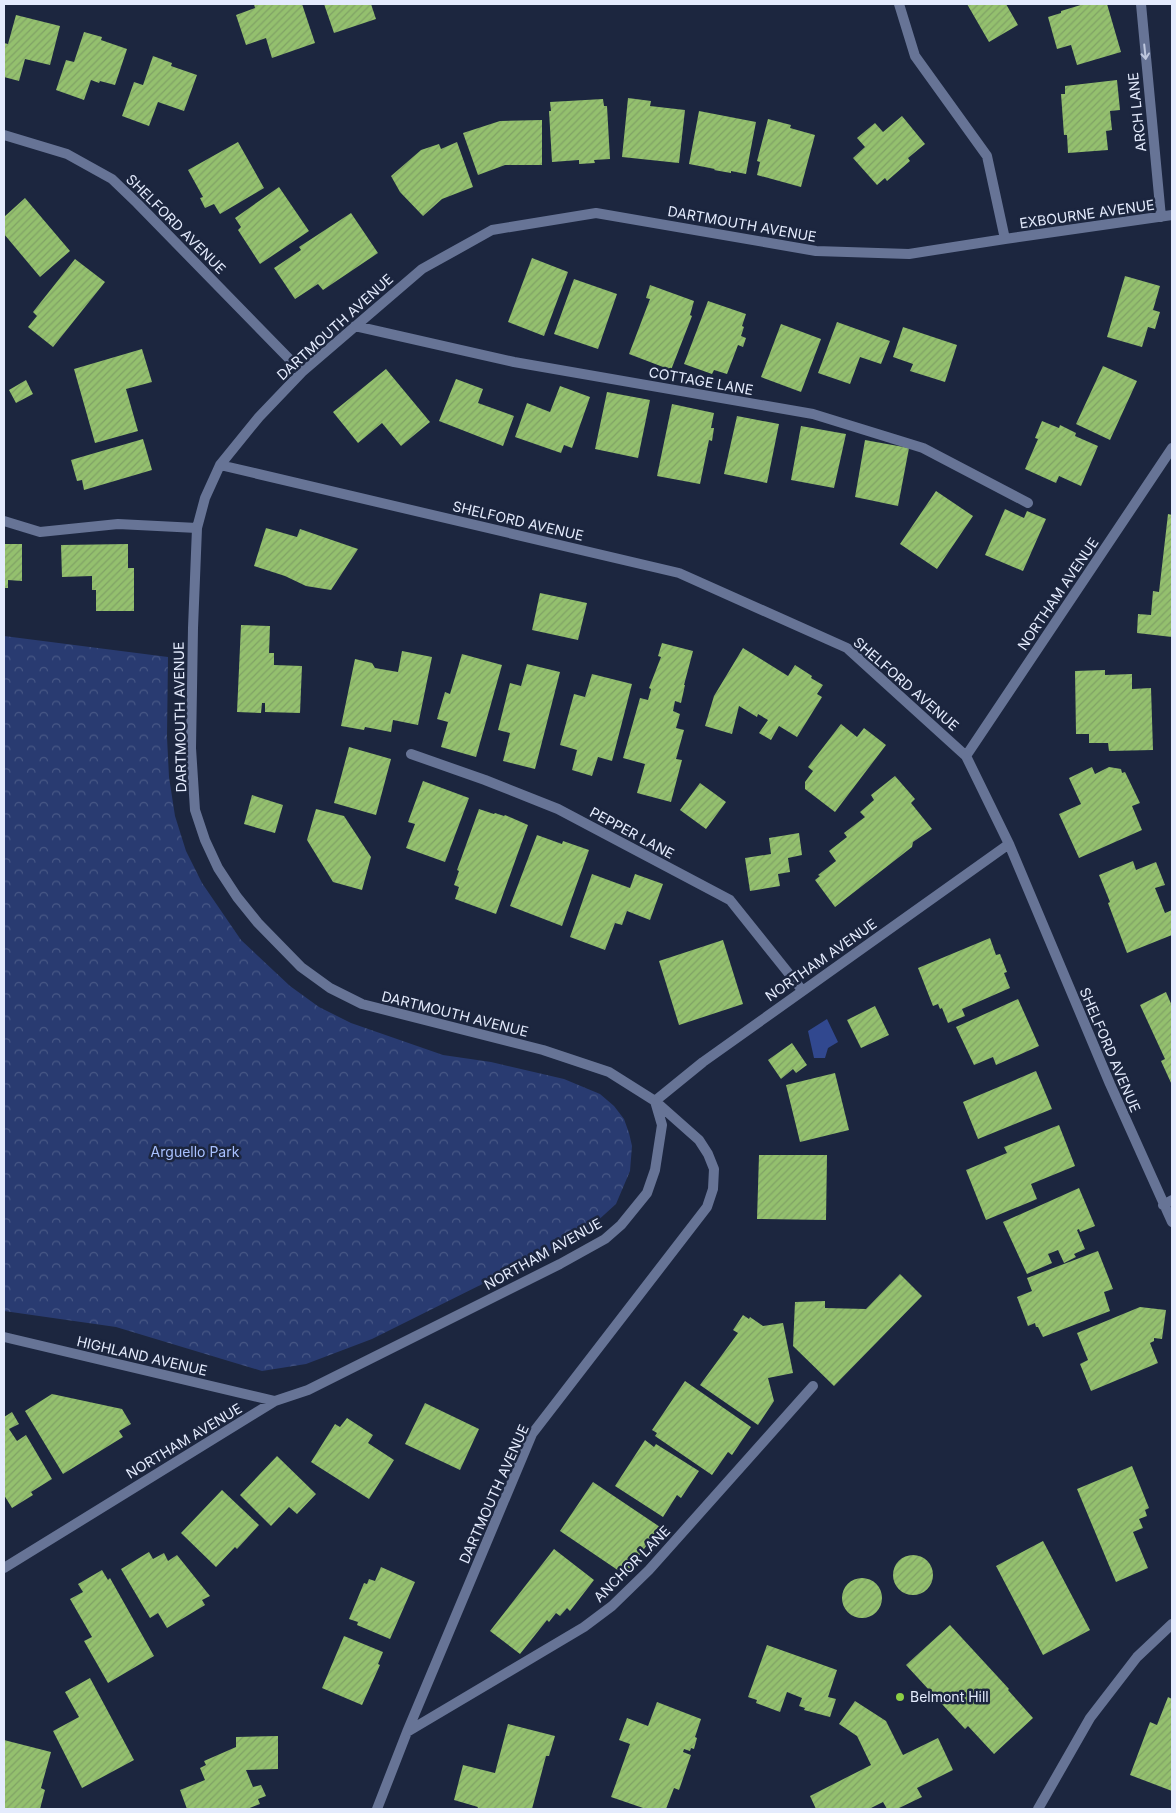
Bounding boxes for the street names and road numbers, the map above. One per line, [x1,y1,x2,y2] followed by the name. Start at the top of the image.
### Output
[1124,71,1149,153] street label: ARCH LANE
[123,170,230,277] street label: SHELFORD AVENUE
[1018,196,1156,231] street label: EXBOURNE AVENUE
[666,202,818,245] street label: DARTMOUTH AVENUE
[273,270,396,383] street label: DARTMOUTH AVENUE
[647,363,755,398] street label: COTTAGE LANE
[451,497,585,544] street label: SHELFORD AVENUE
[1014,534,1102,653] street label: NORTHAM AVENUE
[850,633,962,734] street label: SHELFORD AVENUE
[170,642,189,792] street label: DARTMOUTH AVENUE
[587,803,677,862] street label: PEPPER LANE
[762,915,880,1004] street label: NORTHAM AVENUE
[1076,985,1144,1115] street label: SHELFORD AVENUE
[380,987,530,1040] street label: DARTMOUTH AVENUE
[481,1214,605,1293] street label: NORTHAM AVENUE
[75,1332,209,1379] street label: HIGHLAND AVENUE
[123,1399,245,1482] street label: NORTHAM AVENUE
[455,1422,532,1566] street label: DARTMOUTH AVENUE
[590,1522,673,1605] street label: ANCHOR LANE

